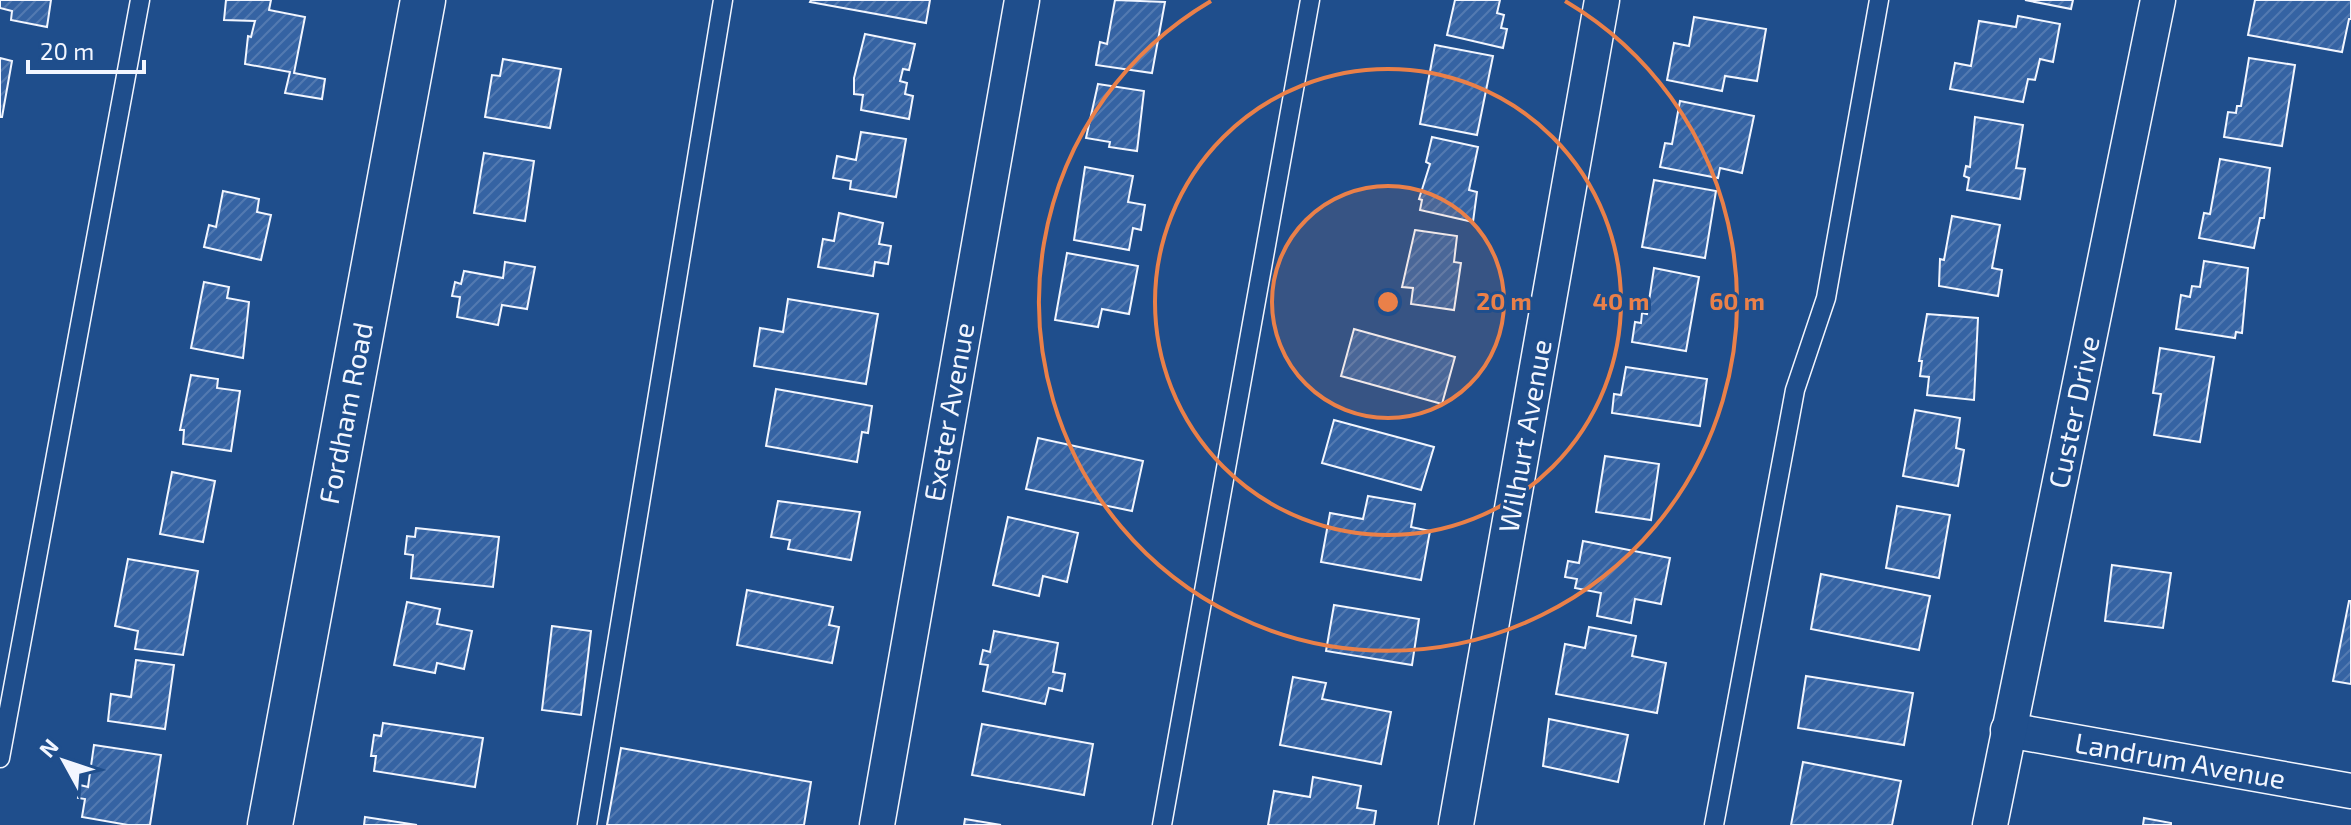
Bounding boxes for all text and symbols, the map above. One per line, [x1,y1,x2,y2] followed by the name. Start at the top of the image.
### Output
[28,24,144,74] scale bar
[40,36,94,65] text: 20 m
[1476,286,1532,315] text: 20 m
[1593,286,1649,315] text: 40 m
[1709,286,1765,315] text: 60 m
[1374,288,1402,316] centre of rings
[311,319,379,507] street label: Fordham Road
[916,320,980,504] street label: Exeter Avenue
[2040,332,2106,491] street label: Custer Drive
[1490,337,1558,535] street label: Wilhurt Avenue
[24,721,104,801] north arrow
[2072,725,2288,795] street label: Landrum Avenue
[33,733,63,762] text: N

